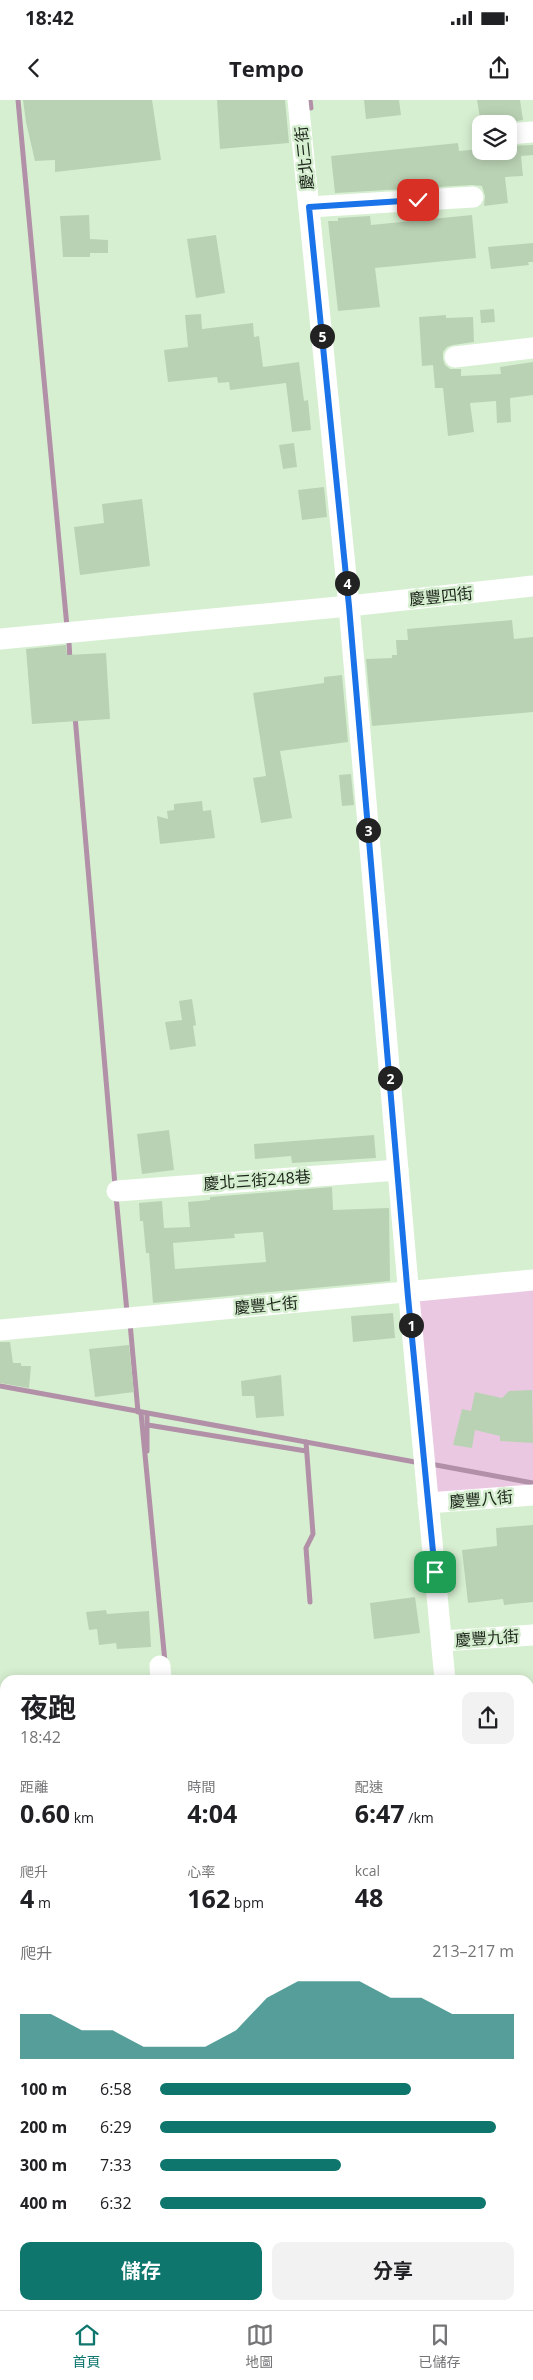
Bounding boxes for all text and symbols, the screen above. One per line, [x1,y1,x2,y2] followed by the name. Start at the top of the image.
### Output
[25,5,74,31] text: 18:42
[229,53,304,83] text: Tempo
[20,54,48,82] icon: back
[485,54,513,82] icon: share
[472,115,517,160] map controls
[472,115,517,160] button: layers
[290,125,318,191] street label: 慶北三街
[397,179,439,221] pin
[404,186,432,214] icon: check
[310,324,334,348] pin: 5
[318,327,327,346] text: 5
[334,570,360,596] pin: 4
[343,574,352,593] text: 4
[408,582,474,610] street label: 慶豐四街
[356,818,380,842] pin: 3
[364,821,373,840] text: 3
[378,1066,402,1090] pin: 2
[386,1069,395,1088] text: 2
[203,1165,311,1195] street label: 慶北三街248巷
[233,1291,299,1319] street label: 慶豐七街
[398,1312,424,1338] pin: 1
[407,1316,416,1335] text: 1
[448,1485,514,1513] street label: 慶豐八街
[414,1551,456,1593] pin
[421,1558,449,1586] icon: arrive
[454,1625,520,1651] street label: 慶豐九街
[20,1688,76,1726] text: 夜跑
[462,1692,514,1744] button: share
[20,1726,61,1748] text: 18:42
[20,1777,48,1796] text: 距離
[187,1777,215,1796] text: 時間
[355,1777,383,1796] text: 配速
[20,1796,70,1830] text: 0.60
[187,1796,237,1830] text: 4:04
[355,1796,405,1830] text: 6:47
[70,1808,94,1827] text: km
[405,1808,434,1827] text: /km
[355,1861,380,1880] text: kcal
[20,1862,48,1881] text: 爬升
[187,1862,215,1881] text: 心率
[355,1880,383,1914] text: 48
[20,1881,34,1915] text: 4
[187,1881,230,1915] text: 162
[34,1893,51,1912] text: m
[230,1893,264,1912] text: bpm
[432,1940,514,1962] text: 213–217 m
[20,1942,52,1964] text: 爬升
[20,2078,67,2100] text: 100 m
[100,2078,132,2100] text: 6:58
[20,2116,67,2138] text: 200 m
[100,2116,132,2138] text: 6:29
[20,2154,67,2176] text: 300 m
[100,2154,132,2176] text: 7:33
[20,2192,67,2214] text: 400 m
[100,2192,132,2214] text: 6:32
[20,2242,262,2300] button: 儲存
[272,2242,514,2300] button: 分享
[73,2321,101,2371] tab: 首頁
[246,2321,274,2371] tab: 地圖
[419,2321,461,2371] tab: 已儲存

